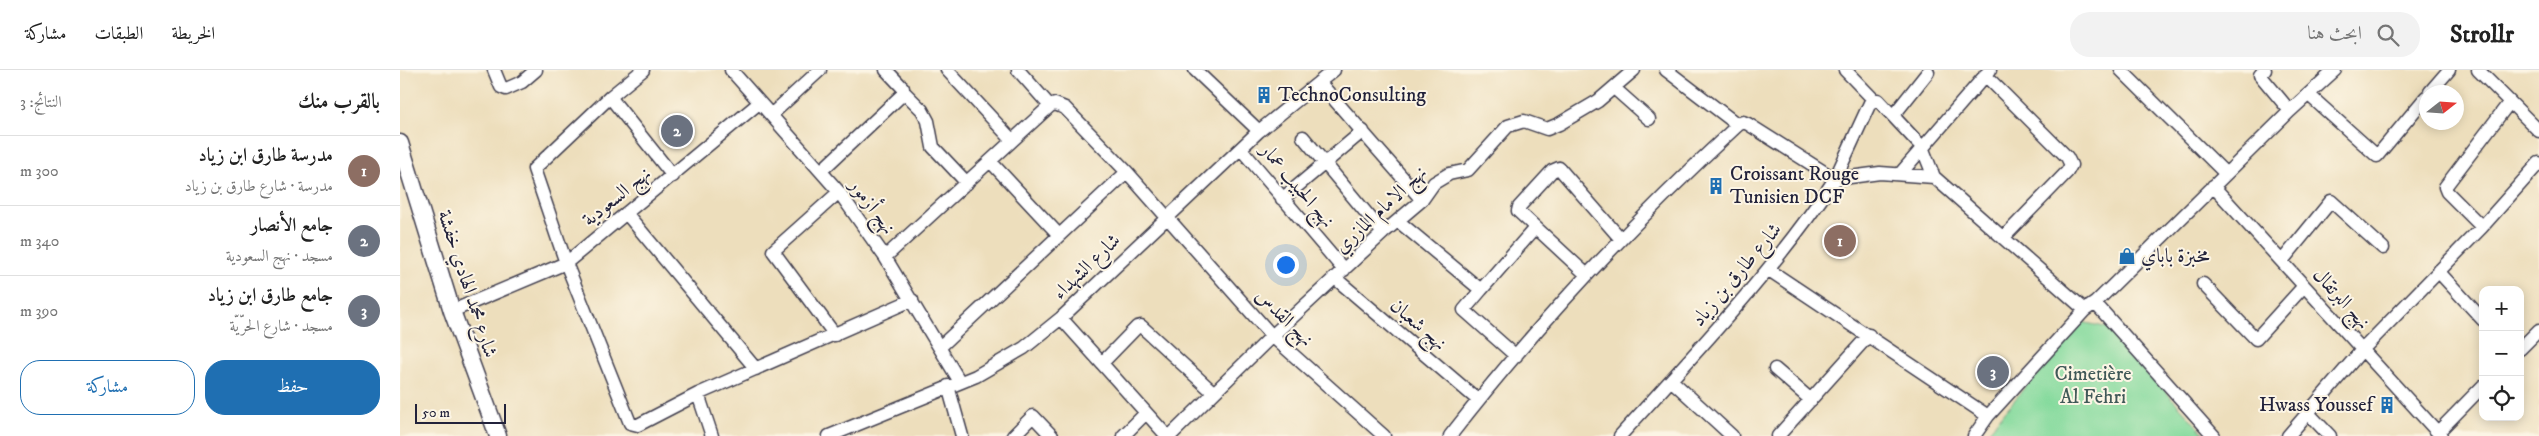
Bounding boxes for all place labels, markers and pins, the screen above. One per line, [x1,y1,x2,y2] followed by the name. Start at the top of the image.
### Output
[1278,83,1426,108] place label: TechnoConsulting
[1254,85,1274,105] building icon: TechnoConsulting
[661,112,693,150] pin: 2
[1730,162,1859,210] place label: Croissant Rouge Tunisien DCF
[1706,176,1726,196] building icon: Croissant Rouge Tunisien DCF
[1824,222,1856,260] pin: 1
[2141,244,2210,271] place label: مخبزة باباي
[2117,246,2137,266] shop icon: مخبزة باباي
[1977,353,2009,391] pin: 3
[2259,393,2377,418] place label: Hwass Youssef
[2377,395,2397,415] building icon: Hwass Youssef

